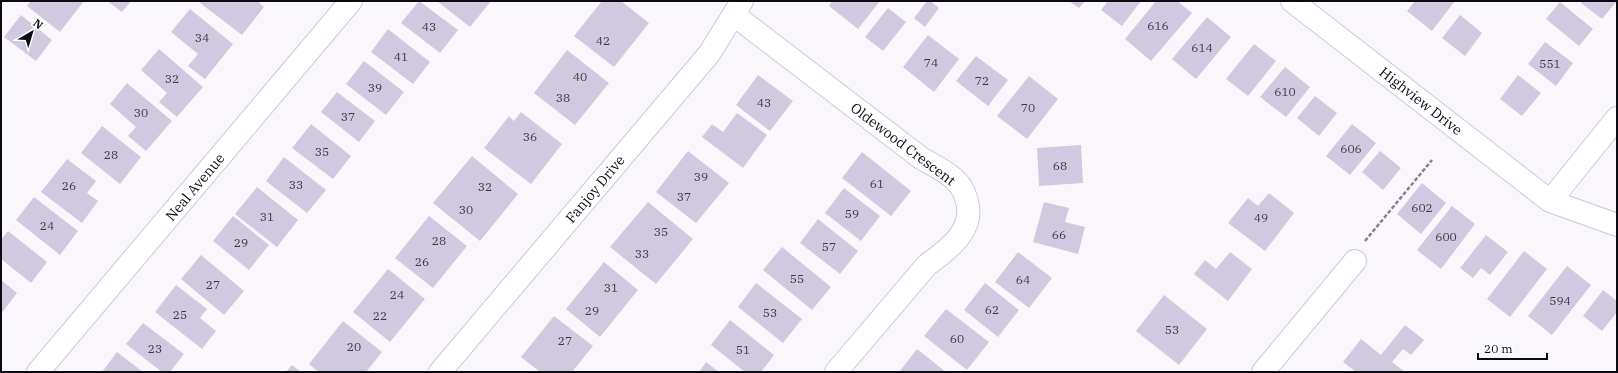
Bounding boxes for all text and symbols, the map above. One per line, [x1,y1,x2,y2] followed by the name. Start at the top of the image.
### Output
[12,12,52,52] north arrow
[30,16,46,32] text: N
[1147,18,1169,33] house number: 616
[422,19,436,34] house number: 43
[195,30,209,45] house number: 34
[596,33,610,48] house number: 42
[1191,40,1213,55] house number: 614
[394,49,408,64] house number: 41
[924,55,938,70] house number: 74
[1539,56,1561,71] house number: 551
[1376,63,1466,139] street label: Highview Drive
[573,69,587,84] house number: 40
[165,71,179,86] house number: 32
[975,73,989,88] house number: 72
[368,80,382,95] house number: 39
[1274,84,1296,99] house number: 610
[556,90,570,105] house number: 38
[757,95,771,110] house number: 43
[847,99,959,189] street label: Oldewood Crescent
[1021,100,1035,115] house number: 70
[134,105,148,120] house number: 30
[341,109,355,124] house number: 37
[523,129,537,144] house number: 36
[1340,141,1362,156] house number: 606
[315,144,329,159] house number: 35
[104,147,118,162] house number: 28
[162,150,228,224] street label: Neal Avenue
[561,151,629,227] street label: Fanjoy Drive
[1053,158,1067,173] house number: 68
[694,169,708,184] house number: 39
[870,176,884,191] house number: 61
[289,177,303,192] house number: 33
[62,178,76,193] house number: 26
[478,179,492,194] house number: 32
[677,189,691,204] house number: 37
[1411,200,1433,215] house number: 602
[459,202,473,217] house number: 30
[845,206,859,221] house number: 59
[260,209,274,224] house number: 31
[1254,210,1268,225] house number: 49
[40,218,54,233] house number: 24
[654,224,668,239] house number: 35
[1052,227,1066,242] house number: 66
[1435,229,1457,244] house number: 600
[432,233,446,248] house number: 28
[234,235,248,250] house number: 29
[822,239,836,254] house number: 57
[635,246,649,261] house number: 33
[415,254,429,269] house number: 26
[790,271,804,286] house number: 55
[1016,272,1030,287] house number: 64
[206,277,220,292] house number: 27
[604,280,618,295] house number: 31
[390,287,404,302] house number: 24
[1549,293,1571,308] house number: 594
[985,302,999,317] house number: 62
[585,303,599,318] house number: 29
[763,305,777,320] house number: 53
[173,307,187,322] house number: 25
[373,308,387,323] house number: 22
[1165,322,1179,337] house number: 53
[950,331,964,346] house number: 60
[558,333,572,348] house number: 27
[1478,335,1547,361] scale bar
[347,339,361,354] house number: 20
[148,341,162,356] house number: 23
[1484,341,1513,356] text: 20 m
[736,342,750,357] house number: 51

